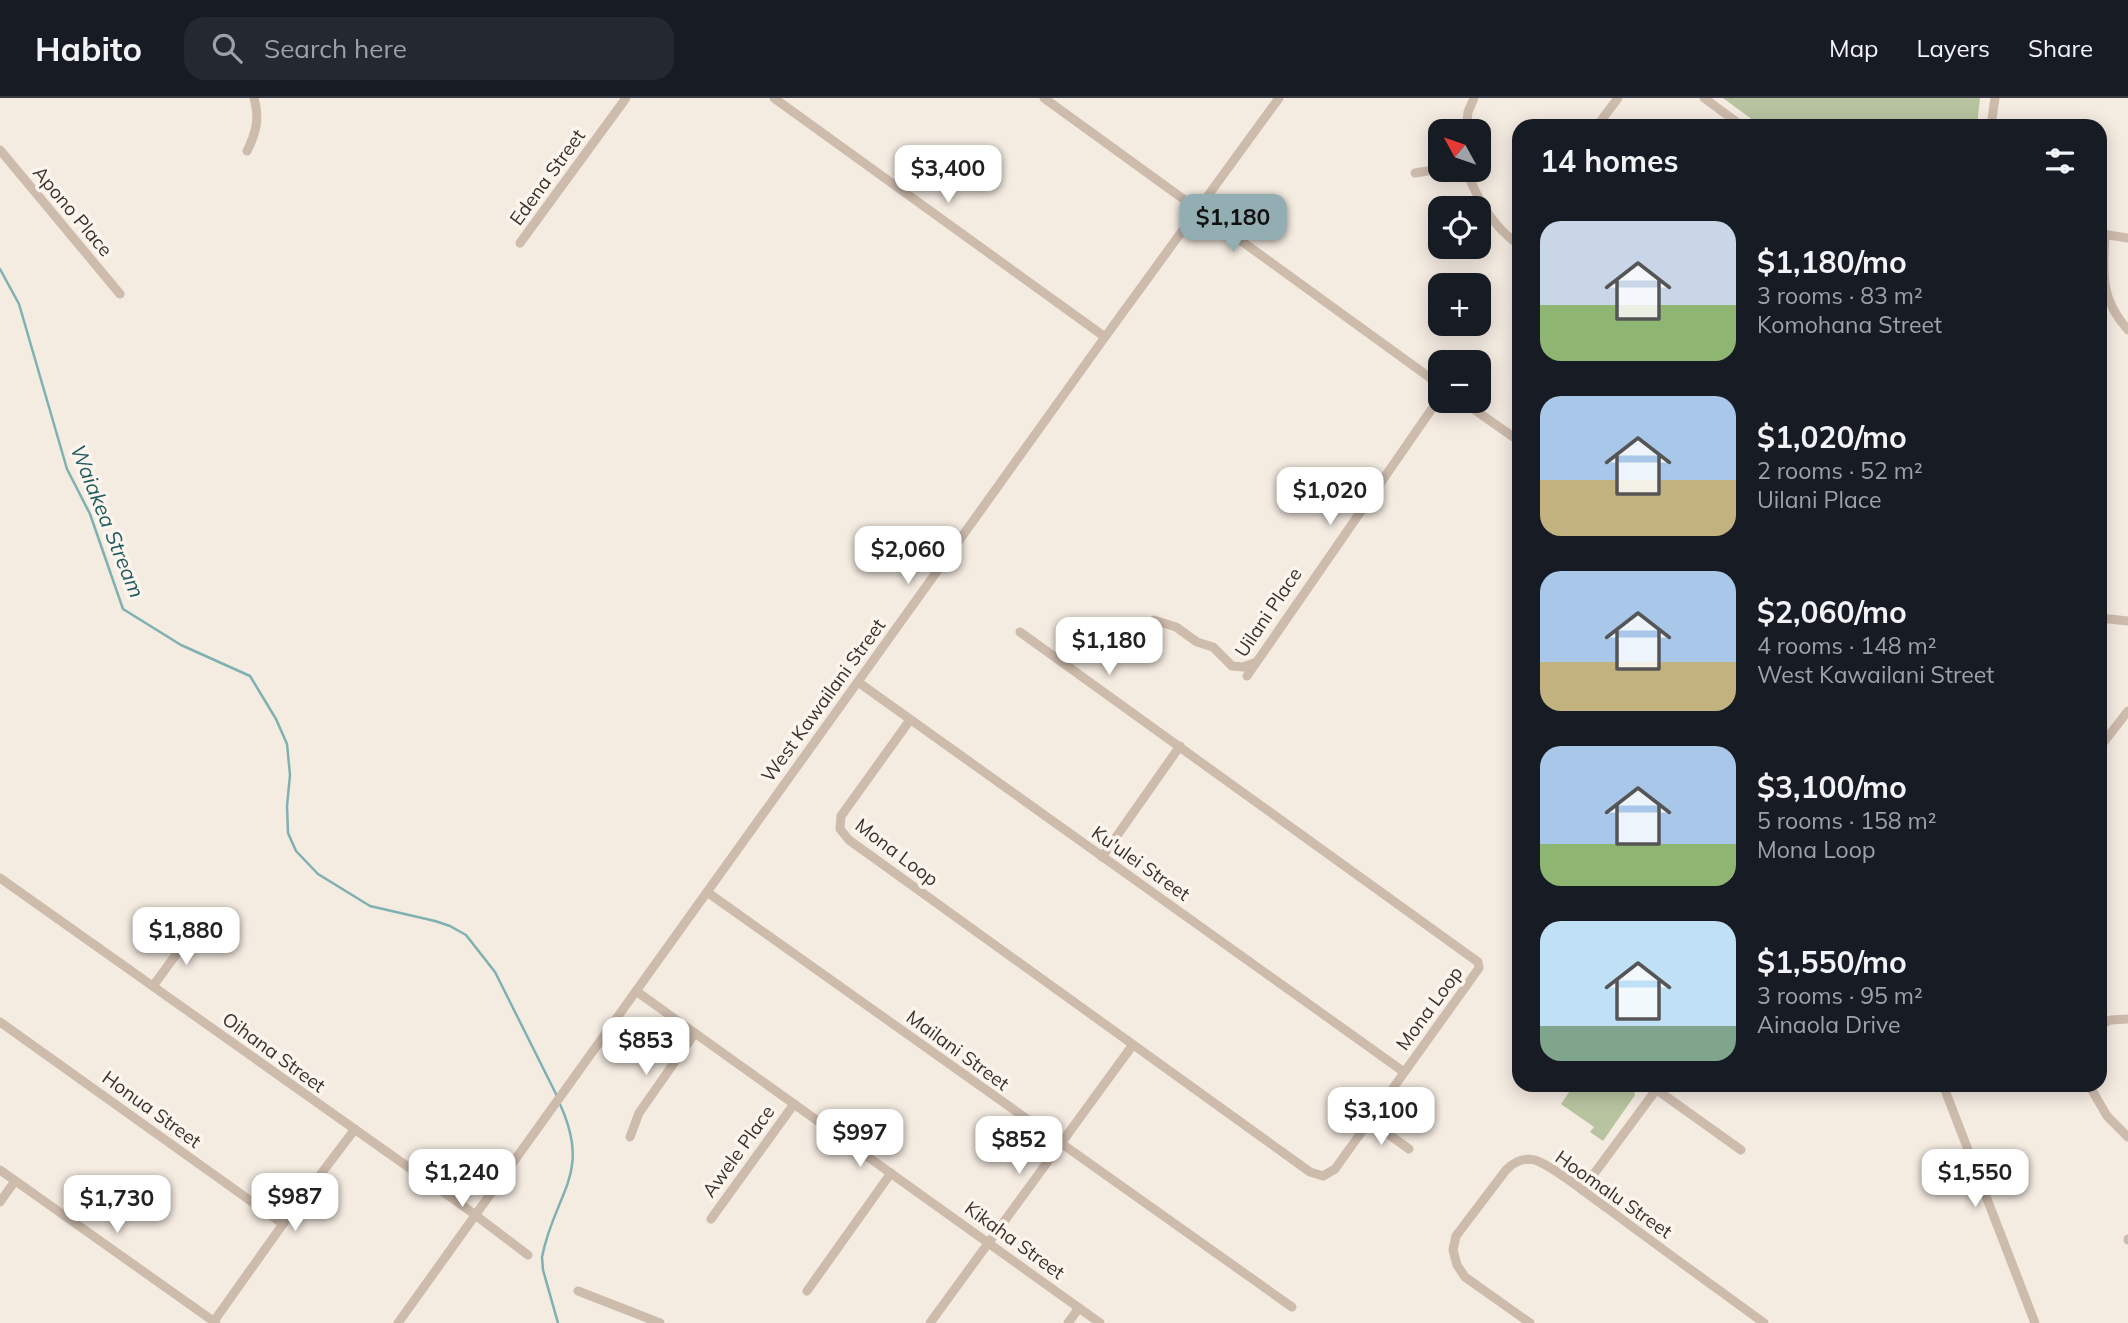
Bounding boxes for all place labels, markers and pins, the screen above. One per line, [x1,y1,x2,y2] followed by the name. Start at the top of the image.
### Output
[891,146,1005,205] pin: $3,400
[1176,194,1290,254] pin: $1,180
[1273,468,1387,527] pin: $1,020
[851,526,965,586] pin: $2,060
[1052,618,1166,677] pin: $1,180
[129,908,243,967] pin: $1,880
[605,1018,687,1077] pin: $853
[1324,1088,1438,1147] pin: $3,100
[819,1110,901,1169] pin: $997
[978,1116,1060,1176] pin: $852
[405,1150,519,1209] pin: $1,240
[1918,1150,2032,1209] pin: $1,550
[254,1174,336,1233] pin: $987
[60,1176,174,1235] pin: $1,730

